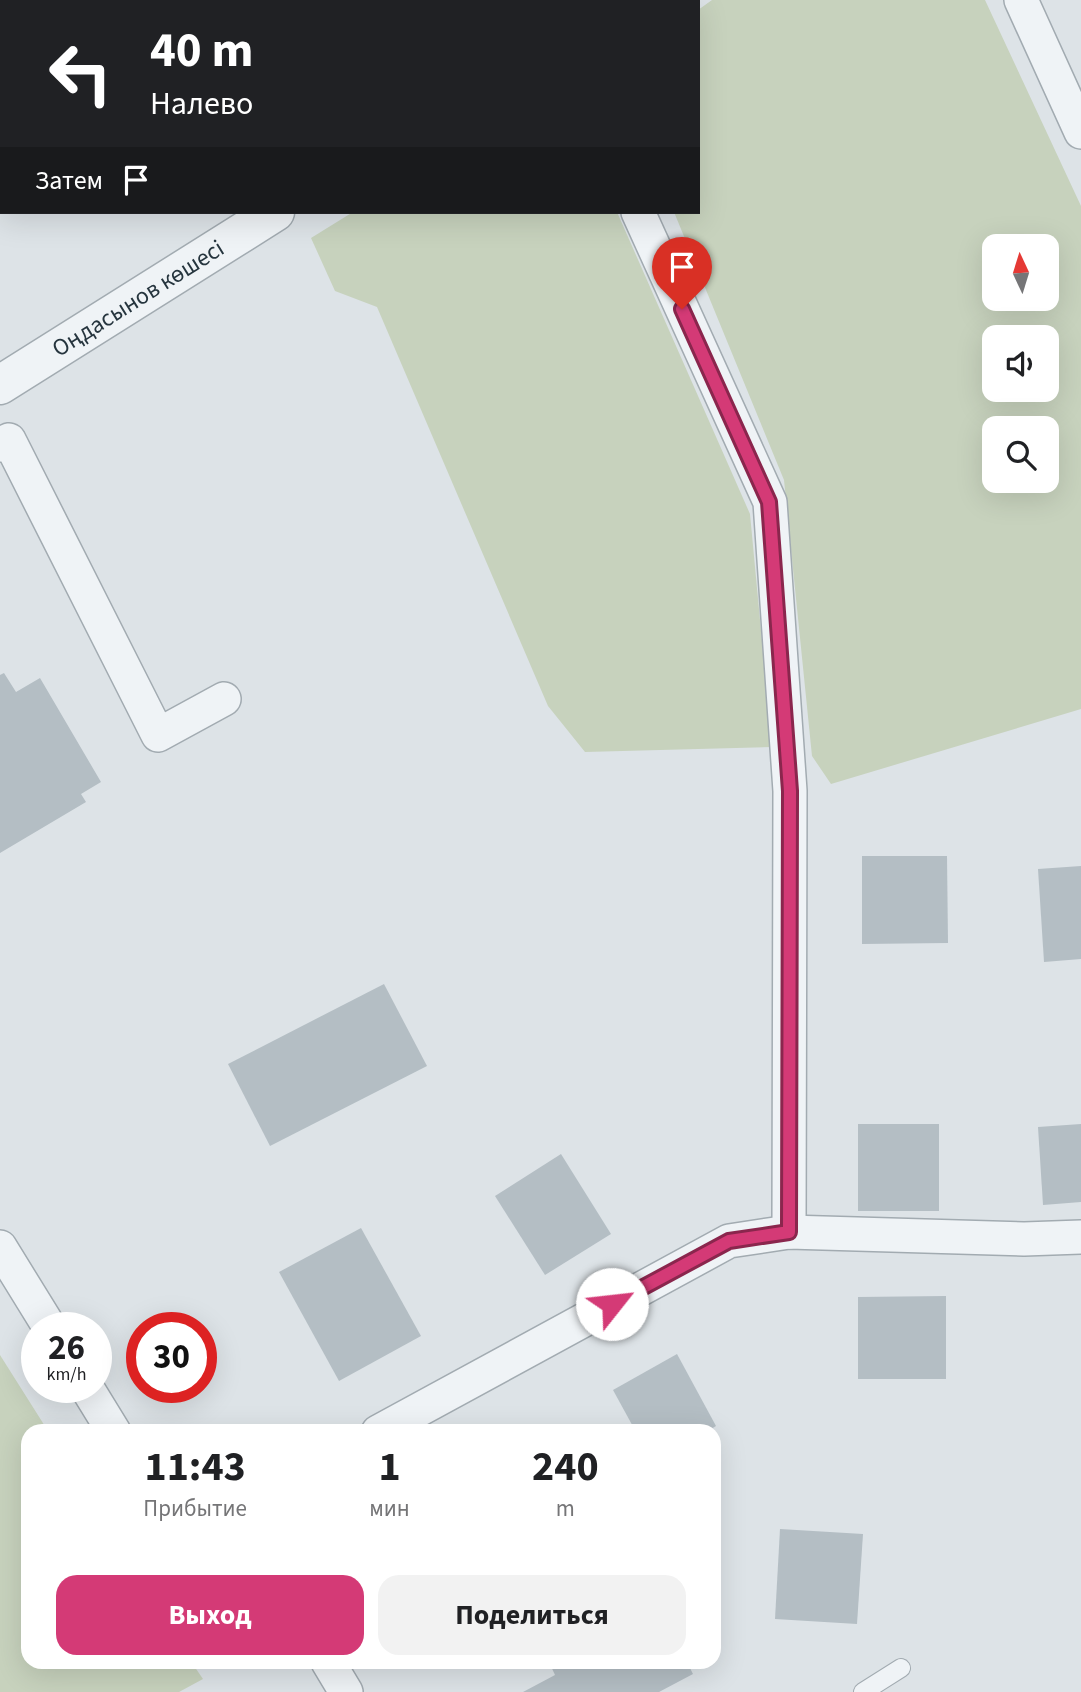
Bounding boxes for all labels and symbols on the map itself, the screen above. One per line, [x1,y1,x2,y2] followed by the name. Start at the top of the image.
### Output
[45,231,231,366] street label: Оңдасынов көшесі
[982,234,1059,312] north arrow
[652,237,712,309] pin
[575,1267,649,1341] position arrow
[126,1312,217,1403] speed limit sign: 30

